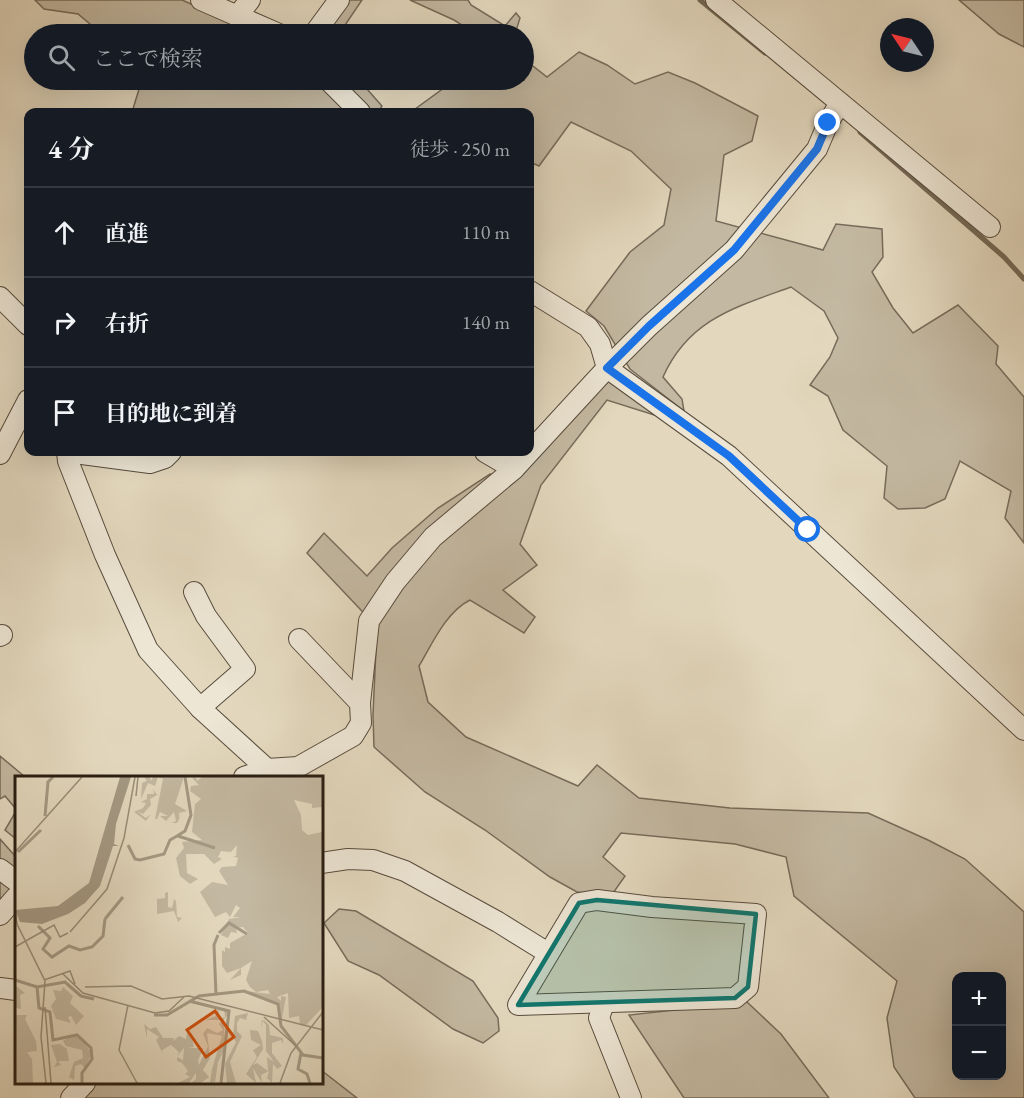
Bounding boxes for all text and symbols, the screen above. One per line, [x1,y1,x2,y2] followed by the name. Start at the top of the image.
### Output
[880,18,934,72] north arrow
[24,24,534,90] search box
[45,41,78,74] icon: search
[93,44,203,73] text: ここで検索
[814,109,840,135] route end
[48,132,94,166] text: 4 分
[410,136,510,162] text: 徒歩 · 250 m
[48,216,81,249] icon: ahead
[105,219,149,248] text: 直進
[462,219,510,245] text: 110 m
[48,306,81,339] icon: right
[105,309,149,338] text: 右折
[462,309,510,335] text: 140 m
[48,396,81,429] icon: arrive
[105,399,237,428] text: 目的地に到着
[794,516,820,542] route start
[15,776,322,1083] inset map
[952,972,1006,1080] map controls
[952,972,1006,1026] button: +
[952,1026,1006,1080] button: −

